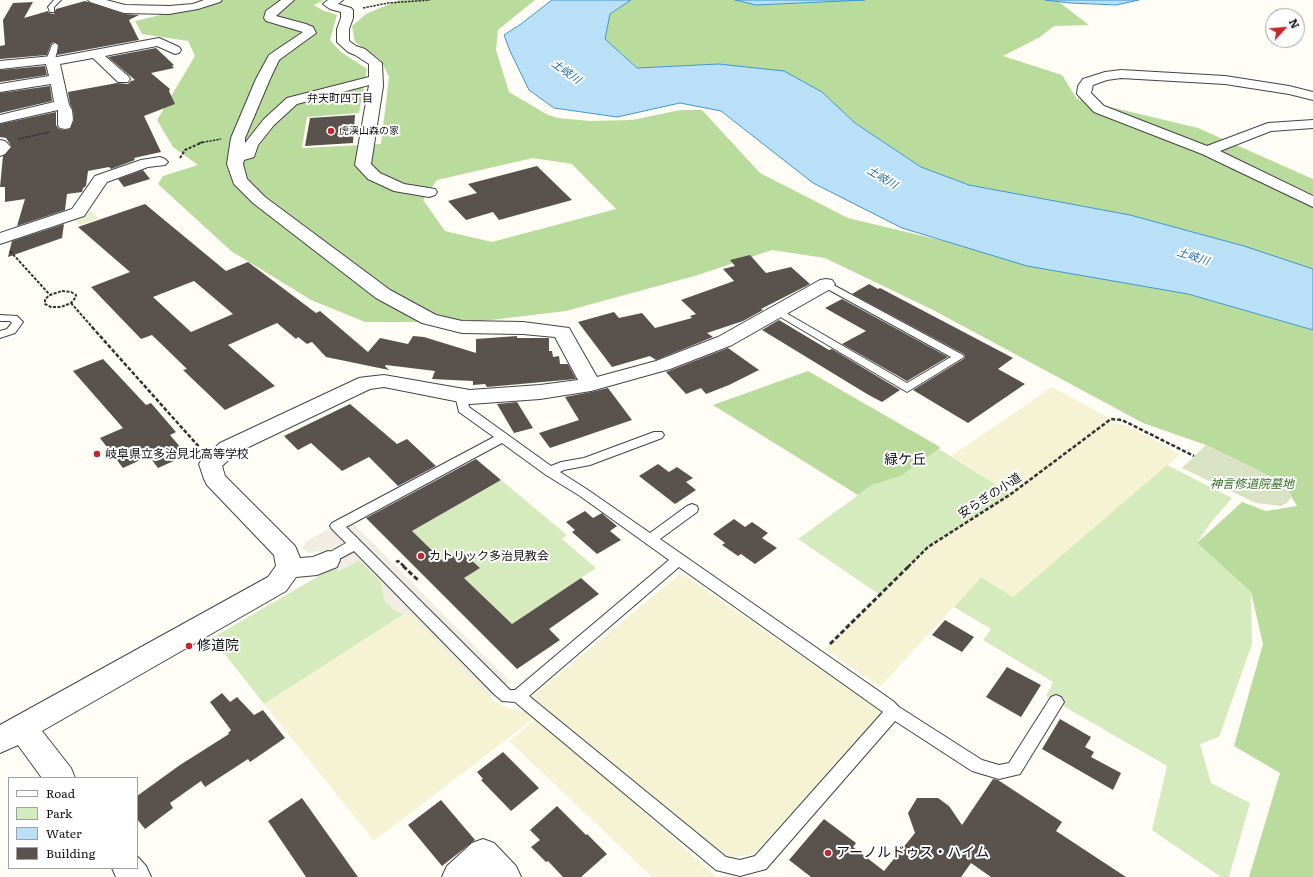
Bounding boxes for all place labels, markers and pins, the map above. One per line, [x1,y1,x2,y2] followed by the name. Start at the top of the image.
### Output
[339,125,399,137] place label: 虎渓山森の家
[326,126,336,136] marker: 虎渓山森の家
[105,447,249,461] place label: 岐阜県立多治見北高等学校
[92,449,102,459] marker: 岐阜県立多治見北高等学校
[429,549,549,563] place label: カトリック多治見教会
[416,551,426,561] marker: カトリック多治見教会
[197,638,239,654] place label: 修道院
[184,641,194,651] marker: 修道院
[836,845,989,861] place label: アーノルドゥス・ハイム
[823,848,833,858] marker: アーノルドゥス・ハイム

